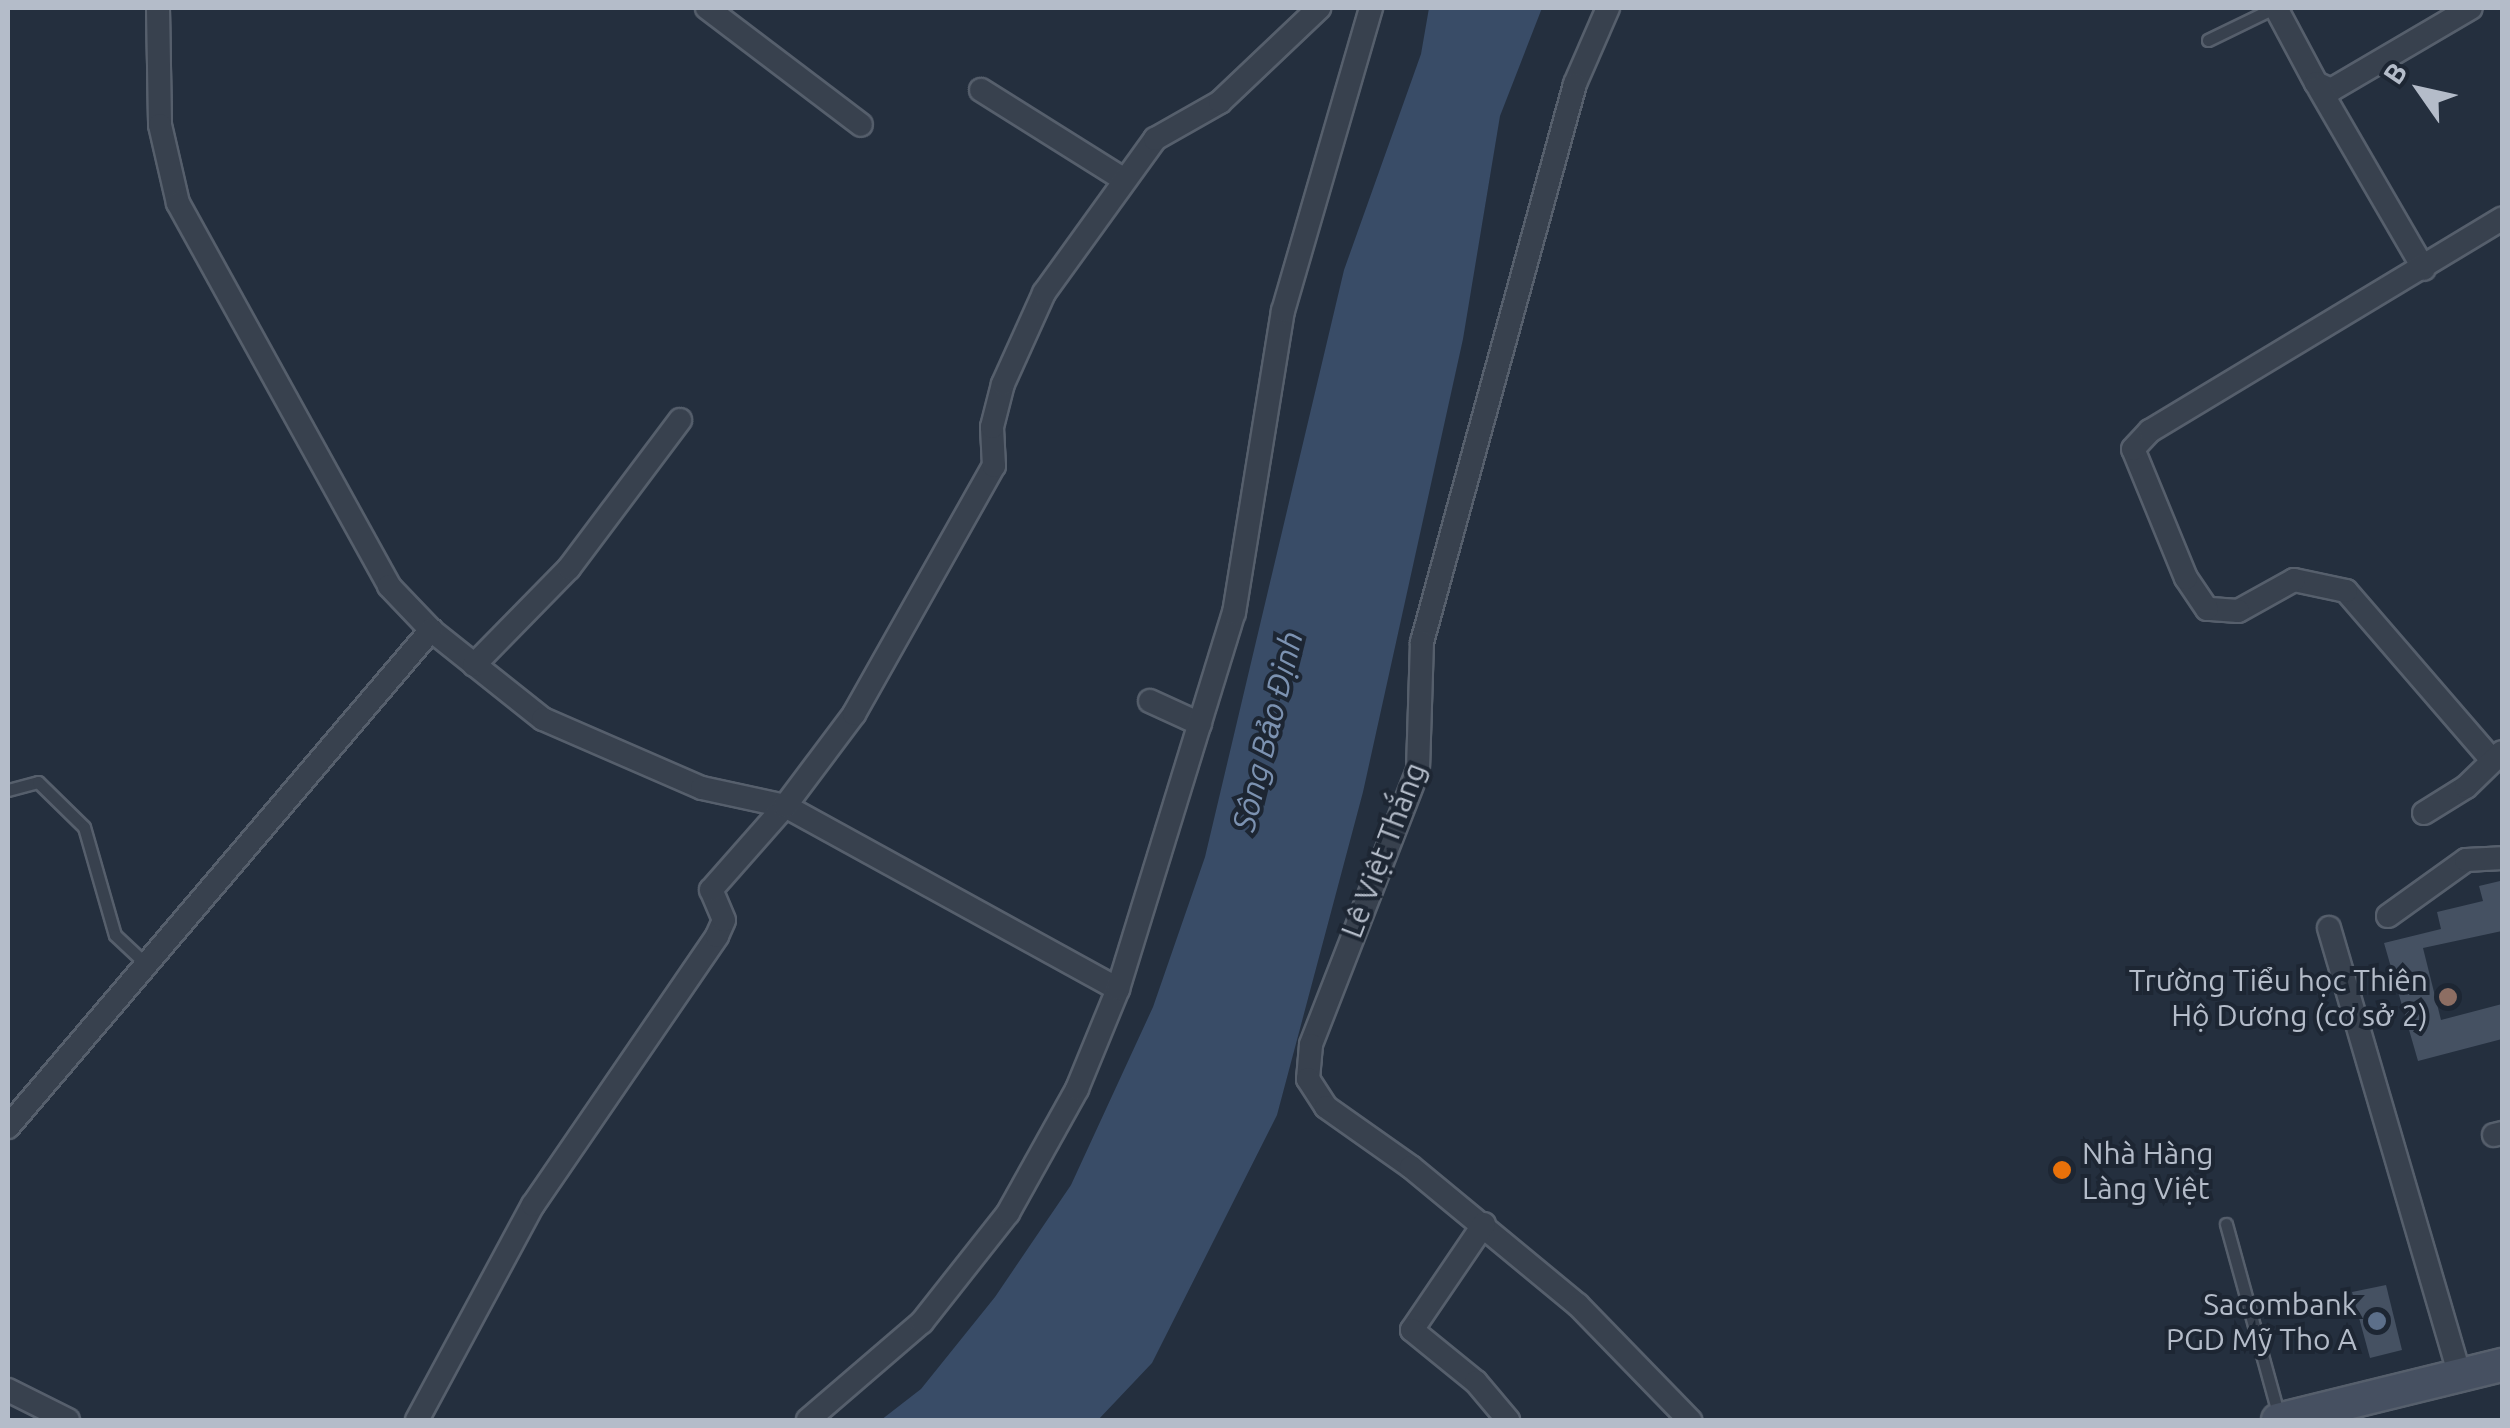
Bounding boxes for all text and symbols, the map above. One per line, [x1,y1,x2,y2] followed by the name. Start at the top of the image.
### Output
[2370,40,2470,140] north arrow
[2377,57,2413,89] text: B
[1224,627,1310,835] water label: Sông Bảo Định
[1333,757,1433,943] street label: Lê Việt Thắng
[2129,962,2428,1032] place label: Trường Tiểu học Thiên Hộ Dương (cơ sở 2)
[2437,986,2459,1008] marker: Trường Tiểu học Thiên Hộ Dương (cơ sở 2)
[2082,1135,2214,1206] place label: Nhà Hàng Làng Việt
[2051,1159,2073,1181] marker: Nhà Hàng Làng Việt
[2166,1286,2357,1356] place label: Sacombank PGD Mỹ Tho A
[2366,1310,2388,1332] marker: Sacombank PGD Mỹ Tho A

